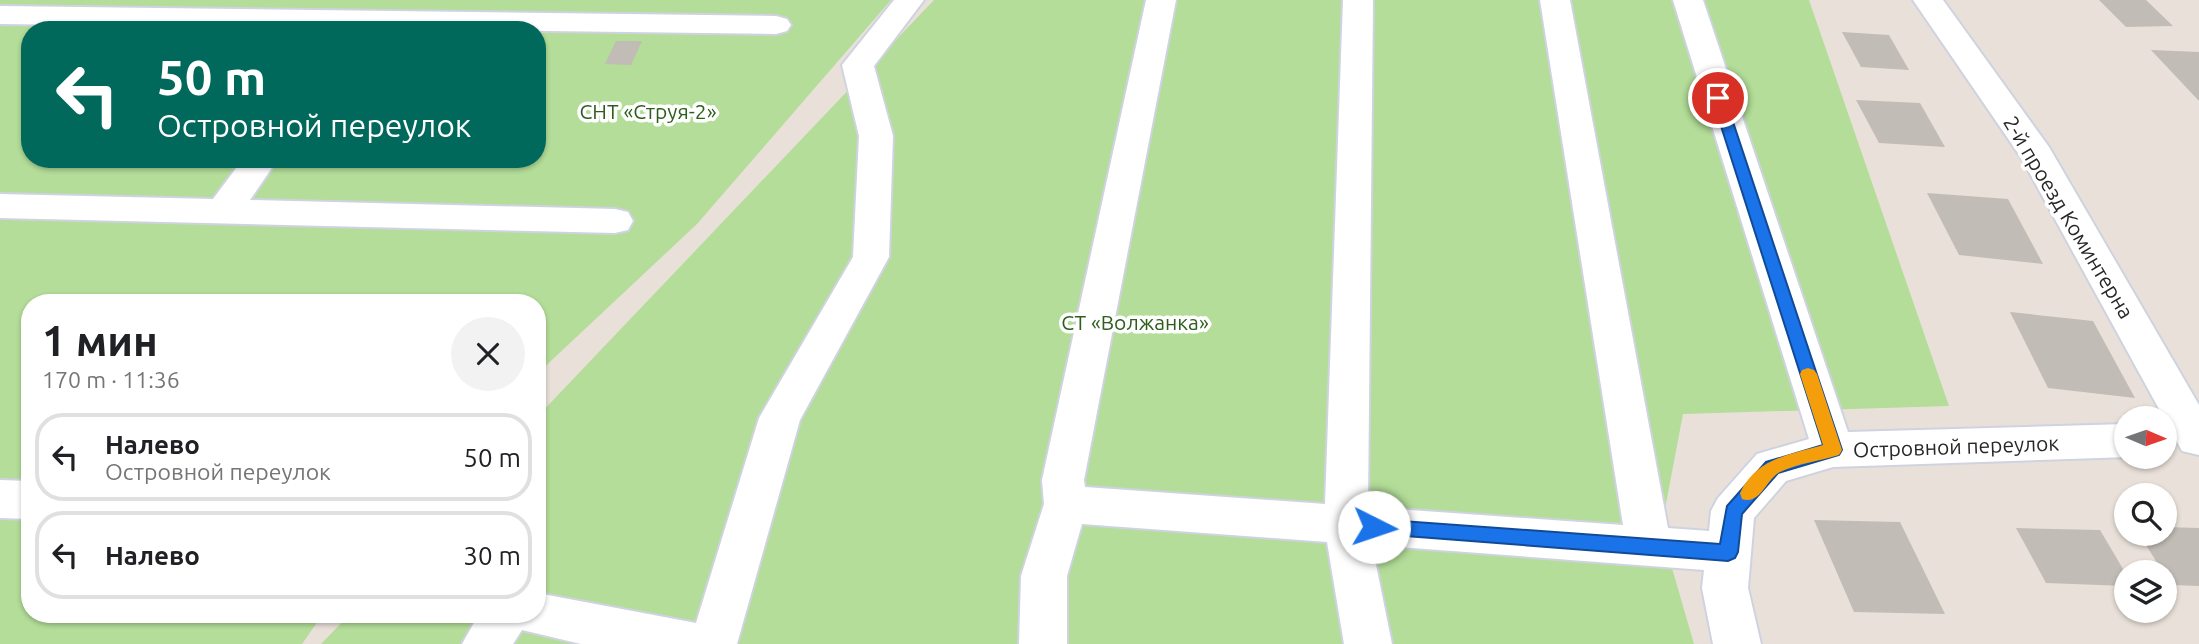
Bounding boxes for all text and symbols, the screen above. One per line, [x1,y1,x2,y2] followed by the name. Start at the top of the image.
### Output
[42,49,133,140] icon: left
[157,49,266,104] text: 50 m
[1688,68,1748,128] pin
[1699,79,1737,117] icon: arrive
[579,99,717,123] park label: СНТ «Струя-2»
[157,107,471,143] text: Островной переулок
[1999,112,2139,322] street label: 2-й проезд Коминтерна
[1061,310,1209,334] park label: СТ «Волжанка»
[42,317,158,364] text: 1 мин
[451,317,525,391] button: close
[42,367,180,392] text: 170 m · 11:36
[2114,406,2177,469] north arrow
[2114,406,2177,623] map controls
[105,430,200,459] text: Налево
[1852,430,2060,462] street label: Островной переулок
[46,438,84,476] icon: left
[463,443,521,472] text: 50 m
[105,459,331,484] text: Островной переулок
[2114,483,2177,546] button: search
[1337,490,1411,564] position arrow
[46,536,84,574] icon: left
[105,541,200,570] text: Налево
[463,541,521,570] text: 30 m
[2114,560,2177,623] button: layers

